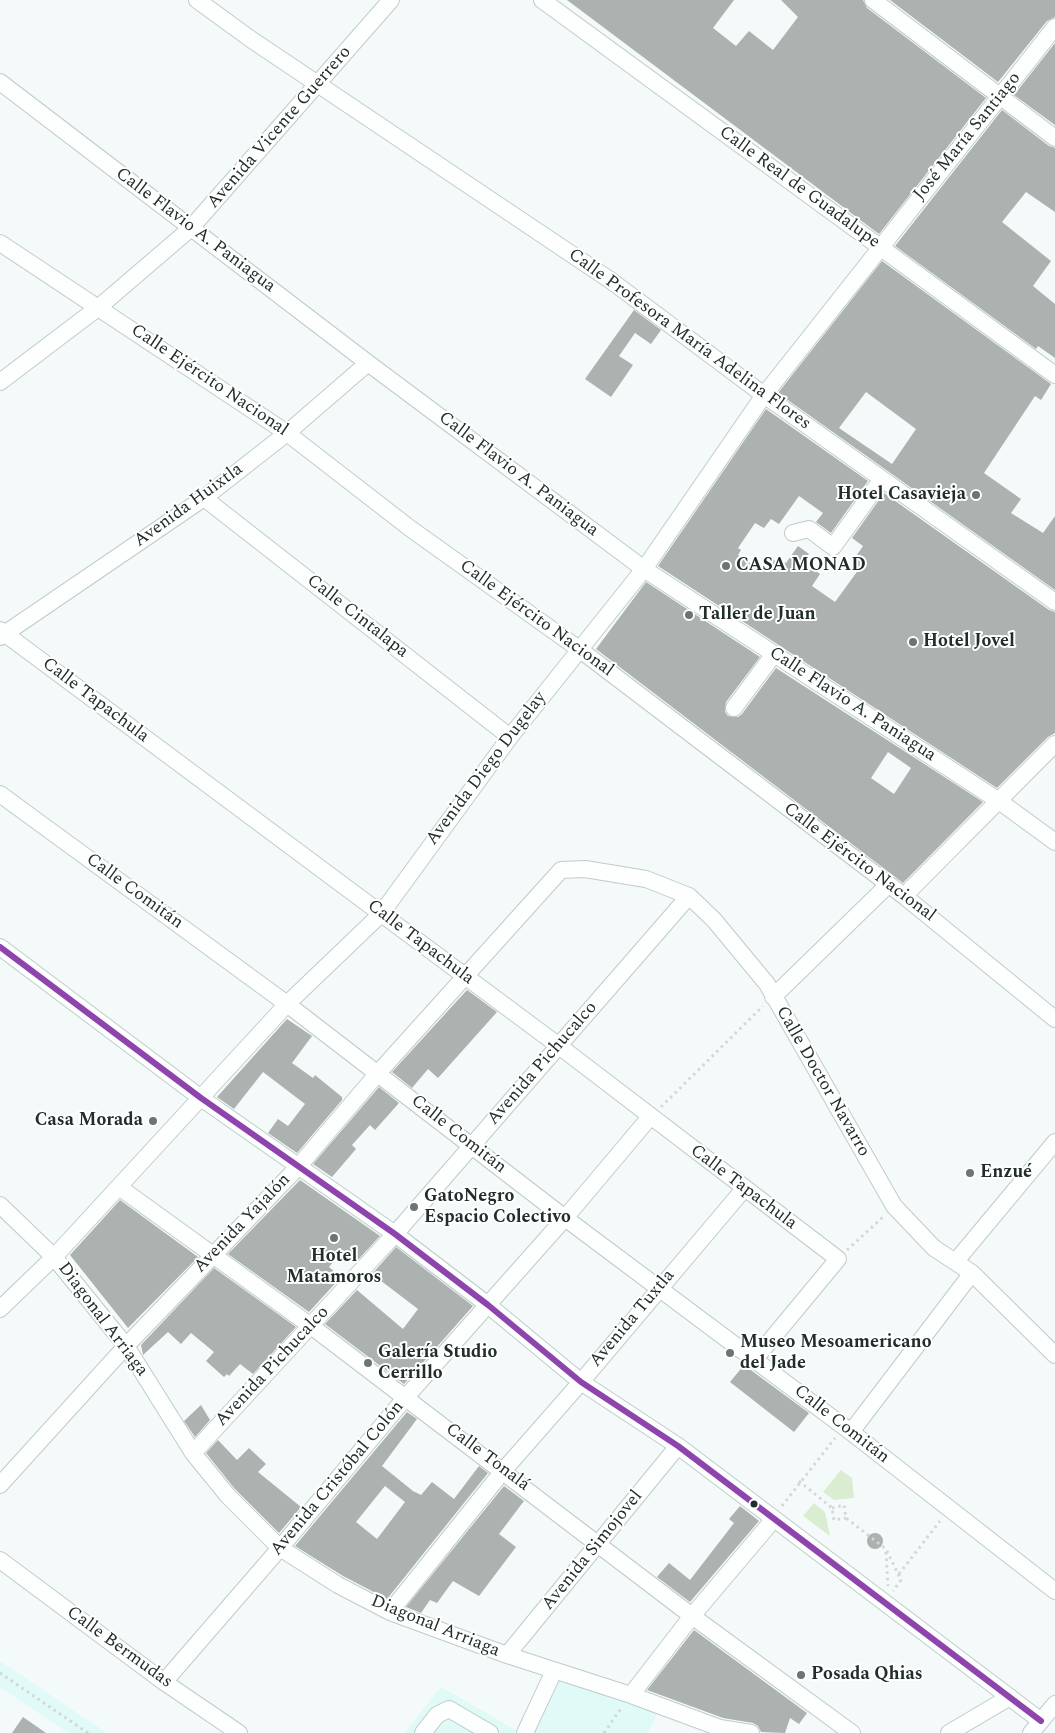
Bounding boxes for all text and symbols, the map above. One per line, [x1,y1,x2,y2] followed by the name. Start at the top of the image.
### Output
[203,42,357,214] street label: Avenida Vicente Guerrero
[910,68,1026,206] street label: José María Santiago
[714,122,884,254] street label: Calle Real de Guadalupe
[111,164,279,298] street label: Calle Flavio A. Paniagua
[563,245,815,435] street label: Calle Profesora María Adelina Flores
[126,320,292,442] street label: Calle Ejército Nacional
[434,408,602,542] street label: Calle Flavio A. Paniagua
[130,459,248,553] street label: Avenida Huixtla
[837,484,966,506] place label: Hotel Casavieja
[970,489,982,501] marker: Hotel Casavieja
[736,555,866,577] place label: CASA MONAD
[455,556,617,682] street label: Calle Ejército Nacional
[720,560,732,572] marker: CASA MONAD
[302,571,412,663] street label: Calle Cintalapa
[699,604,816,626] place label: Taller de Juan
[683,609,695,621] marker: Taller de Juan
[923,631,1015,653] place label: Hotel Jovel
[907,636,919,648] marker: Hotel Jovel
[764,643,940,767] street label: Calle Flavio A. Paniagua
[37,654,153,748] street label: Calle Tapachula
[422,688,552,850] street label: Avenida Diego Dugelay
[779,799,939,927] street label: Calle Ejército Nacional
[81,849,187,935] street label: Calle Comitán
[362,896,478,990] street label: Calle Tapachula
[483,998,603,1130] street label: Avenida Pichucalco
[770,1003,874,1161] street label: Calle Doctor Navarro
[406,1091,510,1179] street label: Calle Comitán
[35,1110,143,1132] place label: Casa Morada
[147,1115,159,1127] marker: Casa Morada
[685,1141,801,1235] street label: Calle Tapachula
[980,1162,1032,1184] place label: Enzué
[964,1167,976,1179] marker: Enzué
[190,1170,296,1278] street label: Avenida Yajalón
[424,1186,571,1228] place label: GatoNegro Espacio Colectivo
[408,1201,420,1213] marker: GatoNegro Espacio Colectivo
[328,1232,340,1244] marker: Hotel Matamoros
[287,1246,381,1288] place label: Hotel Matamoros
[52,1259,152,1381] street label: Diagonal Arriaga
[586,1266,680,1372] street label: Avenida Tuxtla
[212,1302,334,1432] street label: Avenida Pichucalco
[740,1332,931,1375] place label: Museo Mesoamericano del Jade
[378,1342,497,1385] place label: Galería Studio Cerrillo
[724,1347,736,1359] marker: Museo Mesoamericano del Jade
[362,1357,374,1369] marker: Galería Studio Cerrillo
[789,1381,893,1469] street label: Calle Comitán
[267,1397,409,1561] street label: Avenida Cristóbal Colón
[441,1419,533,1497] street label: Calle Tonalá
[538,1487,648,1615] street label: Avenida Simojovel
[749,1499,759,1509] unlabelled marker
[367,1591,503,1663] street label: Diagonal Arriaga
[62,1602,176,1694] street label: Calle Bermudas
[811,1664,923,1686] place label: Posada Qhias
[795,1669,807,1681] marker: Posada Qhias

